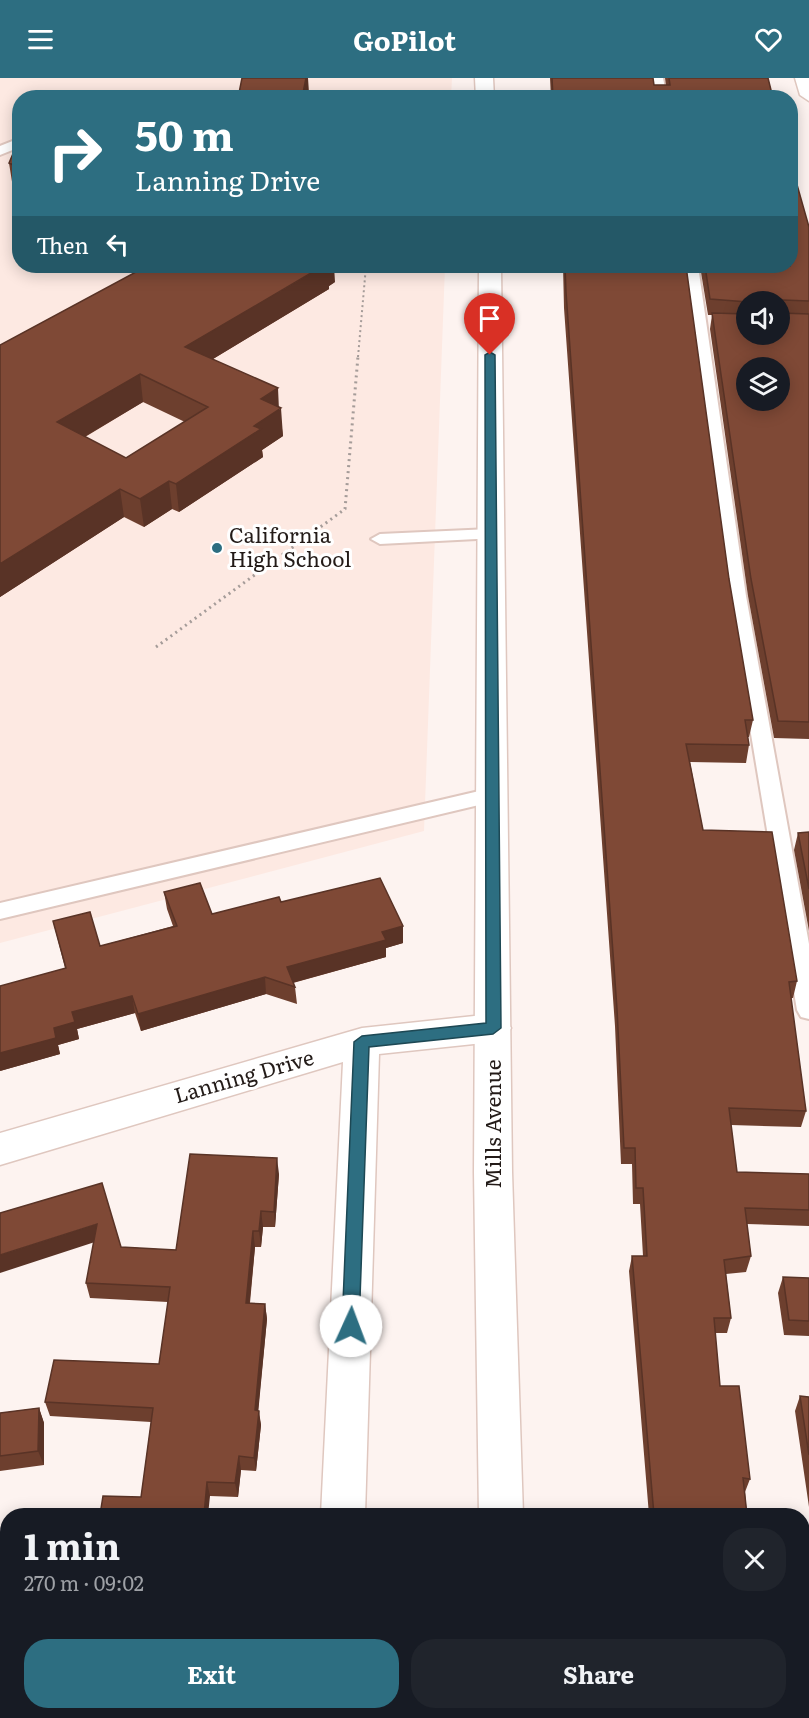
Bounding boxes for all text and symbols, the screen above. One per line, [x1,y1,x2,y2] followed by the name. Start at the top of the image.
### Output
[353,19,456,59] text: GoPilot
[24,23,57,56] icon: menu
[752,23,785,56] icon: heart
[135,102,234,164] text: 50 m
[36,114,114,192] icon: right
[135,159,320,199] text: Lanning Drive
[36,228,89,261] text: Then
[101,228,134,261] icon: left
[736,291,790,411] map controls
[736,291,790,345] button: sound
[464,293,515,355] pin
[473,302,506,335] icon: arrive
[736,357,790,411] button: layers
[229,518,351,573] place label: California High School
[210,541,224,555] marker: California High School
[170,1040,317,1109] street label: Lanning Drive
[476,1059,507,1189] street label: Mills Avenue
[319,1294,383,1358] position arrow
[24,1518,120,1571] text: 1 min
[723,1528,786,1591] button: close
[24,1567,144,1597] text: 270 m · 09:02
[24,1639,399,1708] button: Exit
[411,1639,786,1708] button: Share

